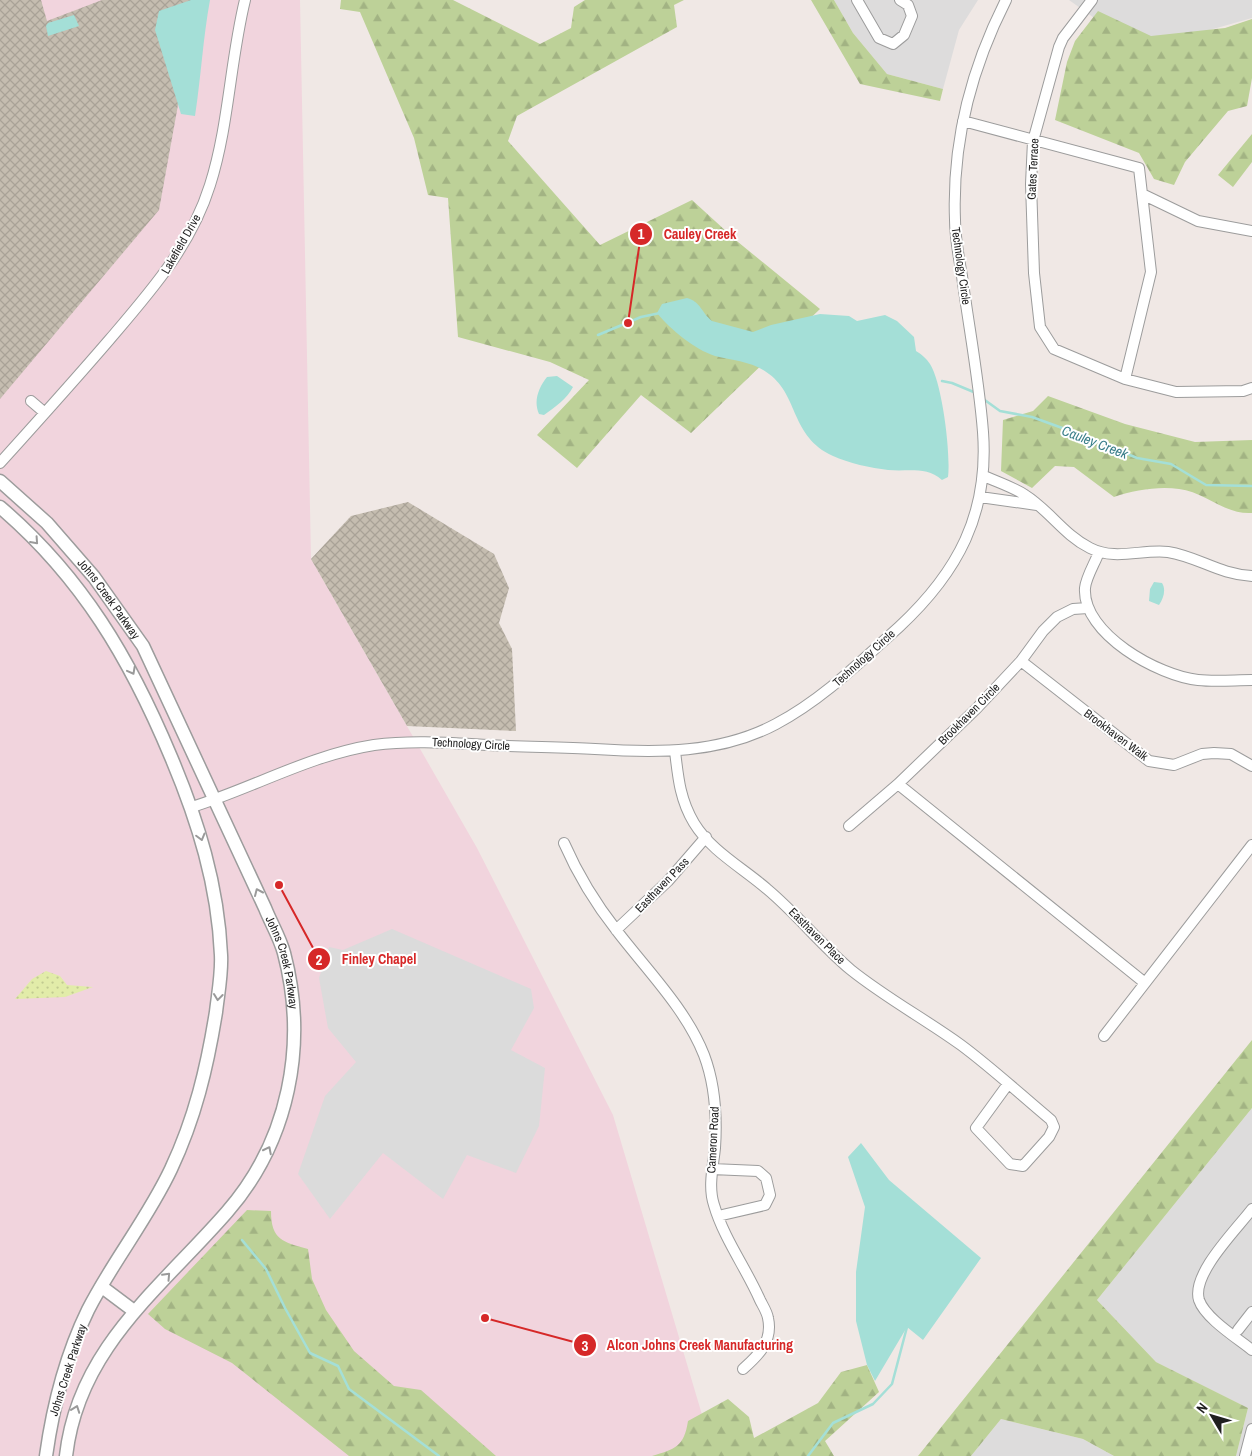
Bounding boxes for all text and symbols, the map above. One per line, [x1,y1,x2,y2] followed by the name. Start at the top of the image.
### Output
[1023,138,1043,200] street label: Gates Terrace
[158,211,204,277] street label: Lakefield Drive
[628,219,746,248] callout: Cauley Creek
[638,223,645,244] text: 1
[664,225,737,243] text: Cauley Creek
[948,226,974,306] street label: Technology Circle
[1059,421,1132,463] water label: Cauley Creek
[30,535,39,544] one-way arrow
[74,555,144,642] street label: Johns Creek Parkway
[830,626,898,690] street label: Technology Circle
[126,666,136,675] one-way arrow
[935,680,1003,748] street label: Brookhaven Circle
[1081,706,1152,765] street label: Brookhaven Walk
[432,734,510,754] street label: Technology Circle
[196,832,206,840] one-way arrow
[632,854,693,916] street label: Easthaven Pass
[254,888,265,897] one-way arrow
[785,904,849,968] street label: Easthaven Place
[262,914,301,1010] street label: Johns Creek Parkway
[306,945,426,974] callout: Finley Chapel
[316,949,323,970] text: 2
[342,950,416,968] text: Finley Chapel
[213,993,224,1001] one-way arrow
[703,1106,723,1174] street label: Cameron Road
[262,1146,273,1155] one-way arrow
[161,1272,170,1281] one-way arrow
[46,1322,90,1418] street label: Johns Creek Parkway
[572,1331,803,1360] callout: Alcon Johns Creek Manufacturing
[582,1335,589,1356] text: 3
[607,1336,793,1354] text: Alcon Johns Creek Manufacturing
[1187,1391,1237,1441] north arrow
[1192,1399,1211,1417] text: N
[71,1405,81,1413] one-way arrow

